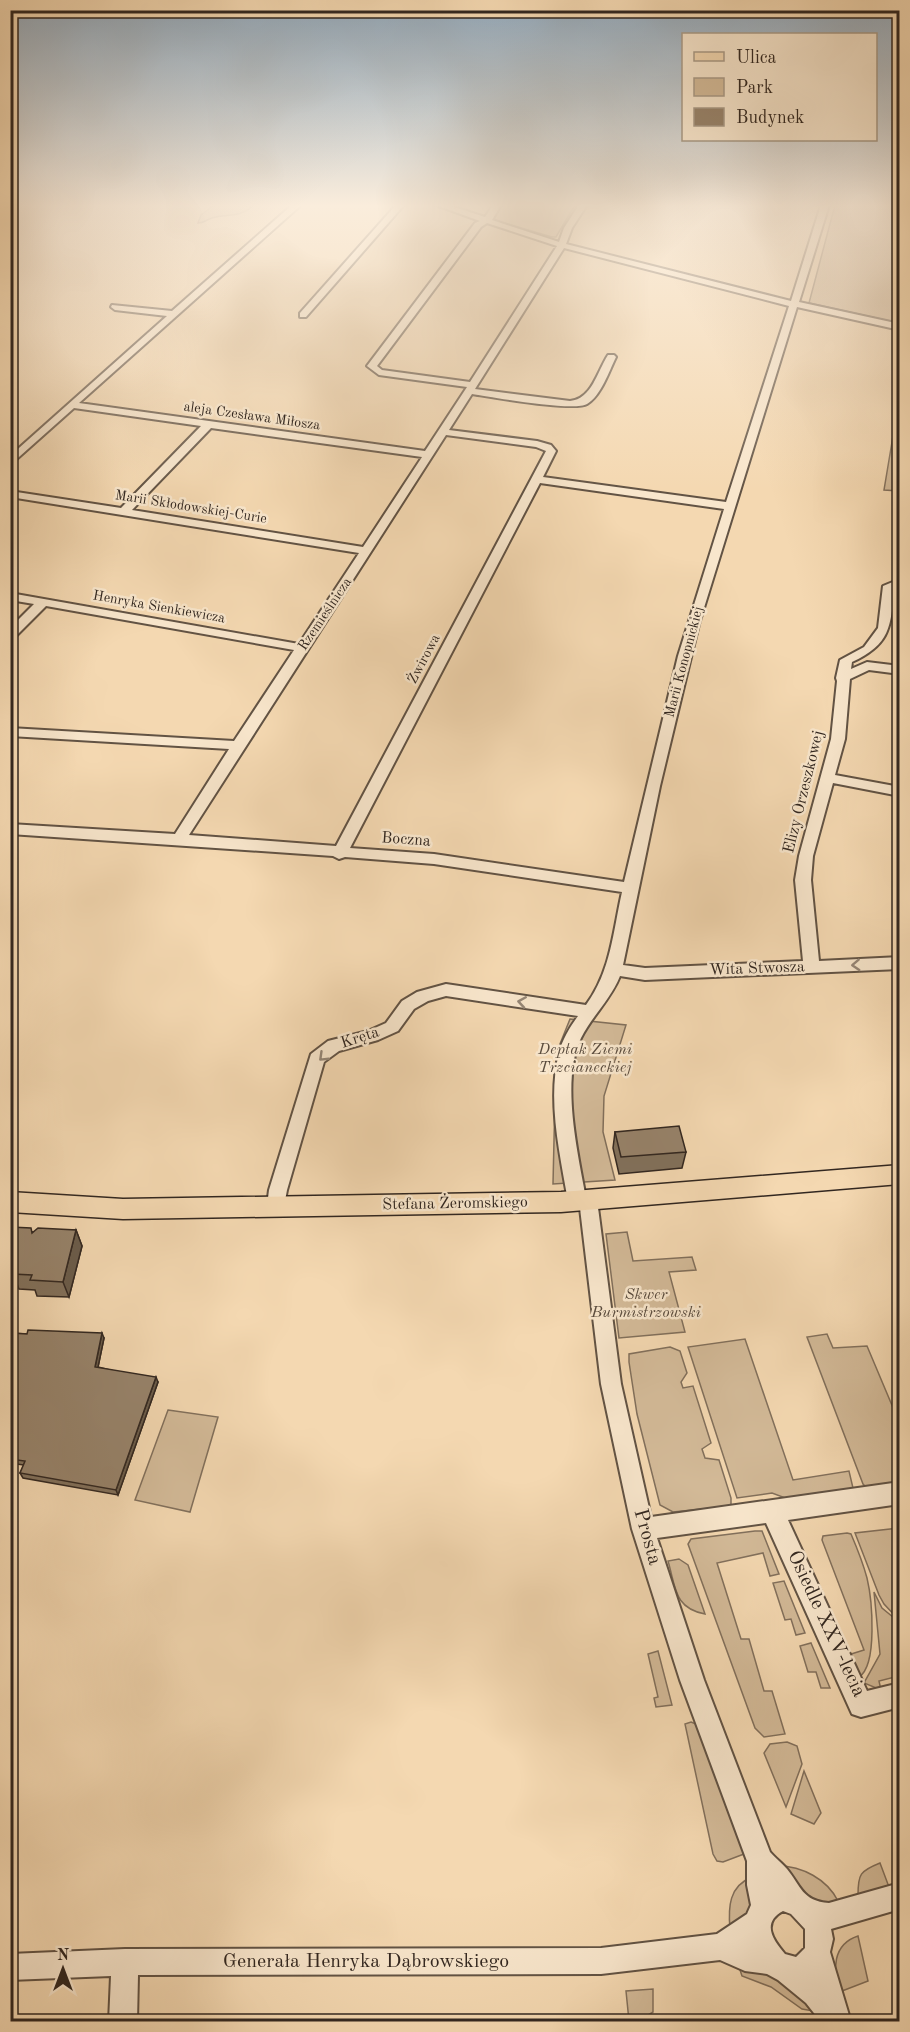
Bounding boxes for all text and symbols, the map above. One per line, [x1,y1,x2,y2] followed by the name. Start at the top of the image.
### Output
[682,33,877,141] legend
[736,49,777,67] text: Ulica
[736,79,773,97] text: Park
[736,109,804,127] text: Budynek
[183,399,321,433] street label: aleja Czesława Miłosza
[114,488,268,526] street label: Marii Skłodowskiej-Curie
[296,575,354,653] street label: Rzemieślnicza
[92,588,226,626] street label: Henryka Sienkiewicza
[662,605,706,719] street label: Marii Konopnickiej
[403,631,443,686] street label: Żwirowa
[781,729,827,855] street label: Elizy Orzeszkowej
[381,830,431,850] street label: Boczna
[851,958,860,971] one-way arrow
[709,959,805,979] street label: Wita Stwosza
[517,996,527,1008] one-way arrow
[339,1024,381,1052] street label: Kręta
[537,1042,633,1076] park label: Deptak Ziemi Trzcianeckiej
[319,1050,330,1061] one-way arrow
[382,1191,528,1213] street label: Stefana Żeromskiego
[590,1287,702,1321] park label: Skwer Burmistrzowski
[629,1507,665,1567] street label: Prosta
[783,1548,869,1701] street label: Osiedle XXV-lecia
[33,1939,93,1999] north arrow
[57,1948,70,1964] text: N
[223,1952,509,1972] street label: Generała Henryka Dąbrowskiego

